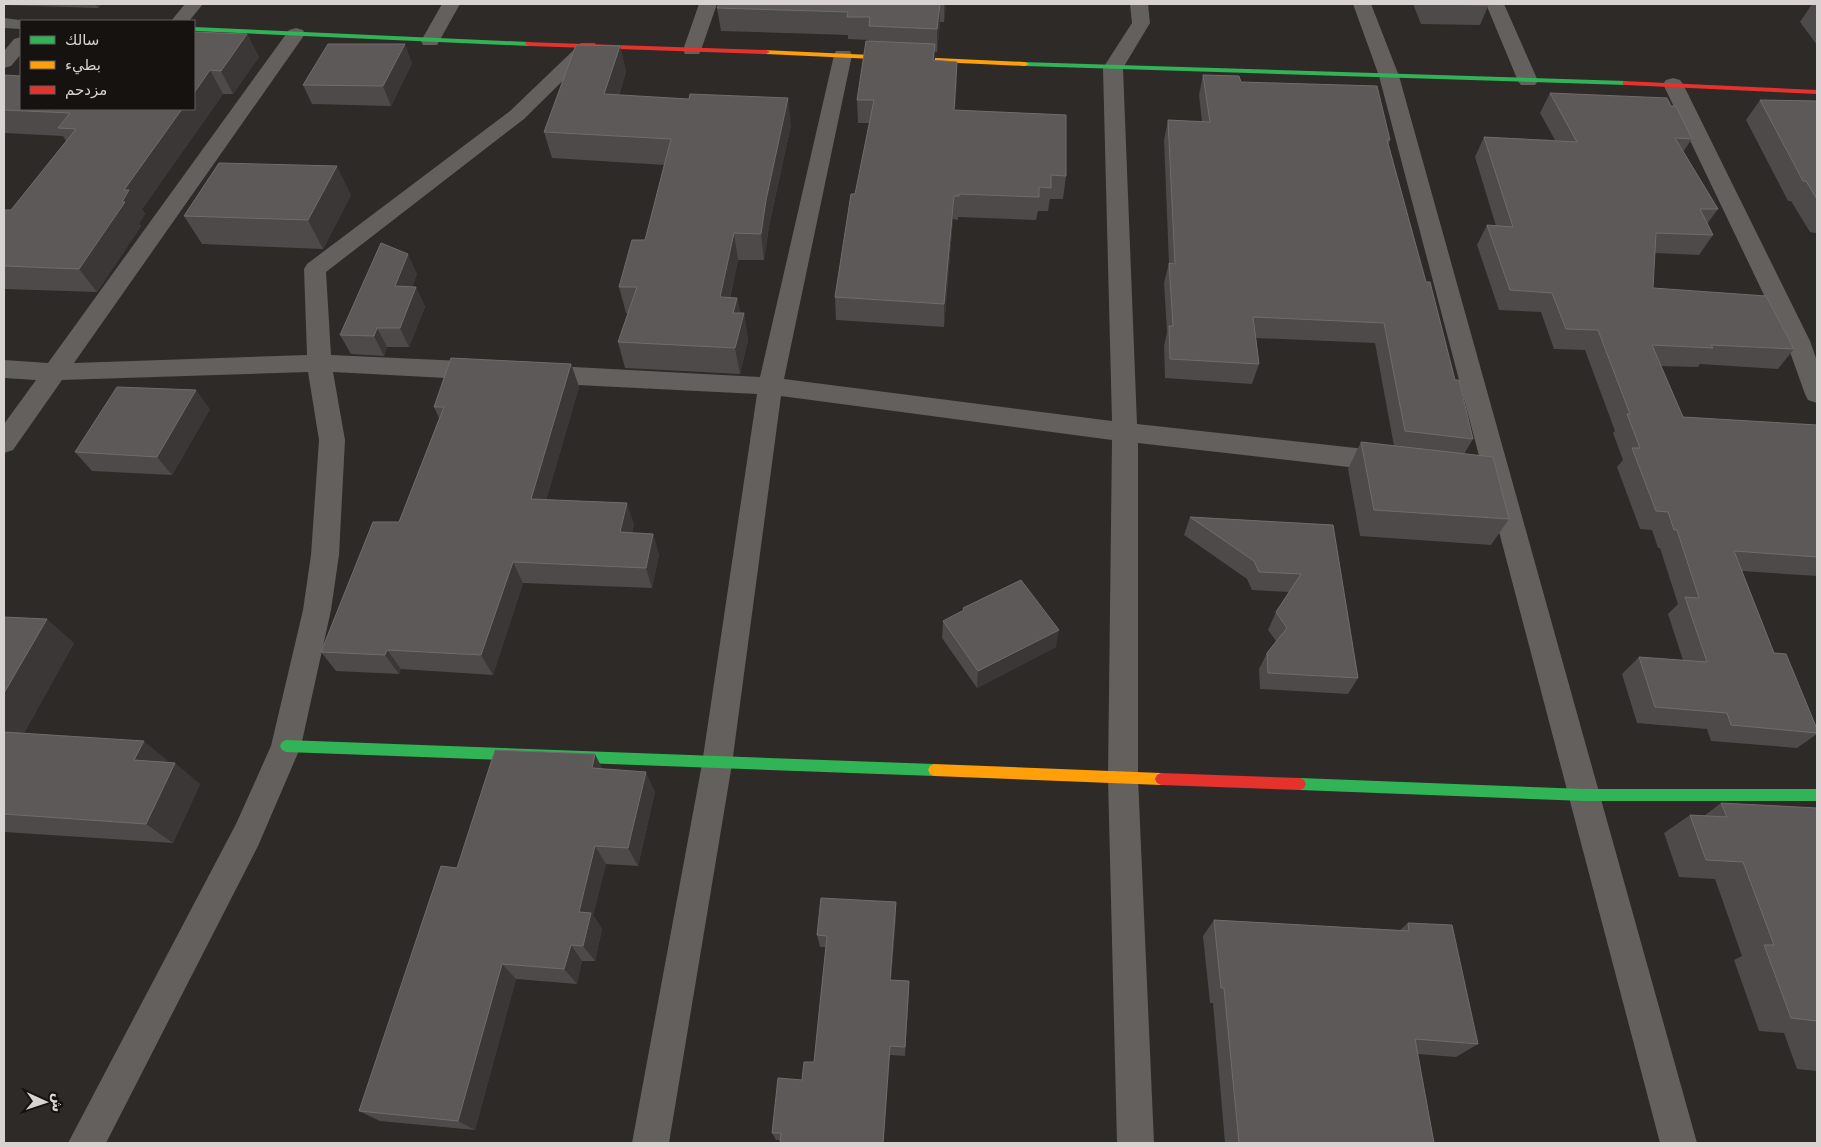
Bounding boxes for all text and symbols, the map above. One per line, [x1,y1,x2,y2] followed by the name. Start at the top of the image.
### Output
[20,20,195,110] legend
[65,31,99,49] text: سالك
[65,56,101,75] text: بطيء
[65,81,107,99] text: مزدحم
[20,1077,70,1127] north arrow
[49,1093,66,1113] text: ش

